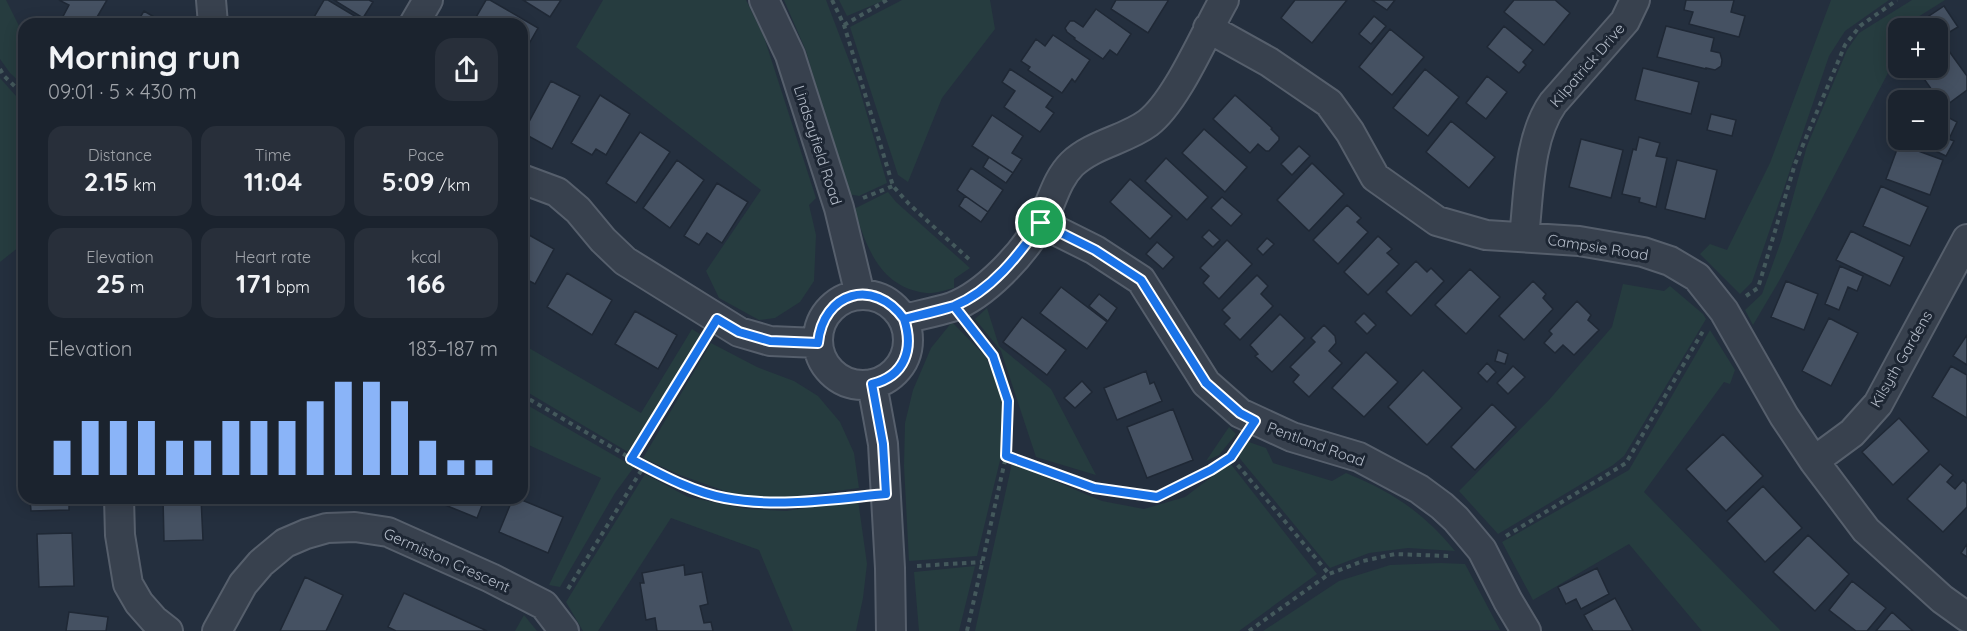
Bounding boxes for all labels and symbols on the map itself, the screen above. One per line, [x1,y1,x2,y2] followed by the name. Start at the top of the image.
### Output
[1545,19,1629,111] street label: Kilpatrick Drive
[790,83,846,207] street label: Lindsayfield Road
[1015,197,1066,248] pin
[1546,230,1650,264] street label: Campsie Road
[1866,307,1936,411] street label: Kilsyth Gardens
[1265,418,1367,470] street label: Pentland Road
[381,524,513,596] street label: Germiston Crescent

